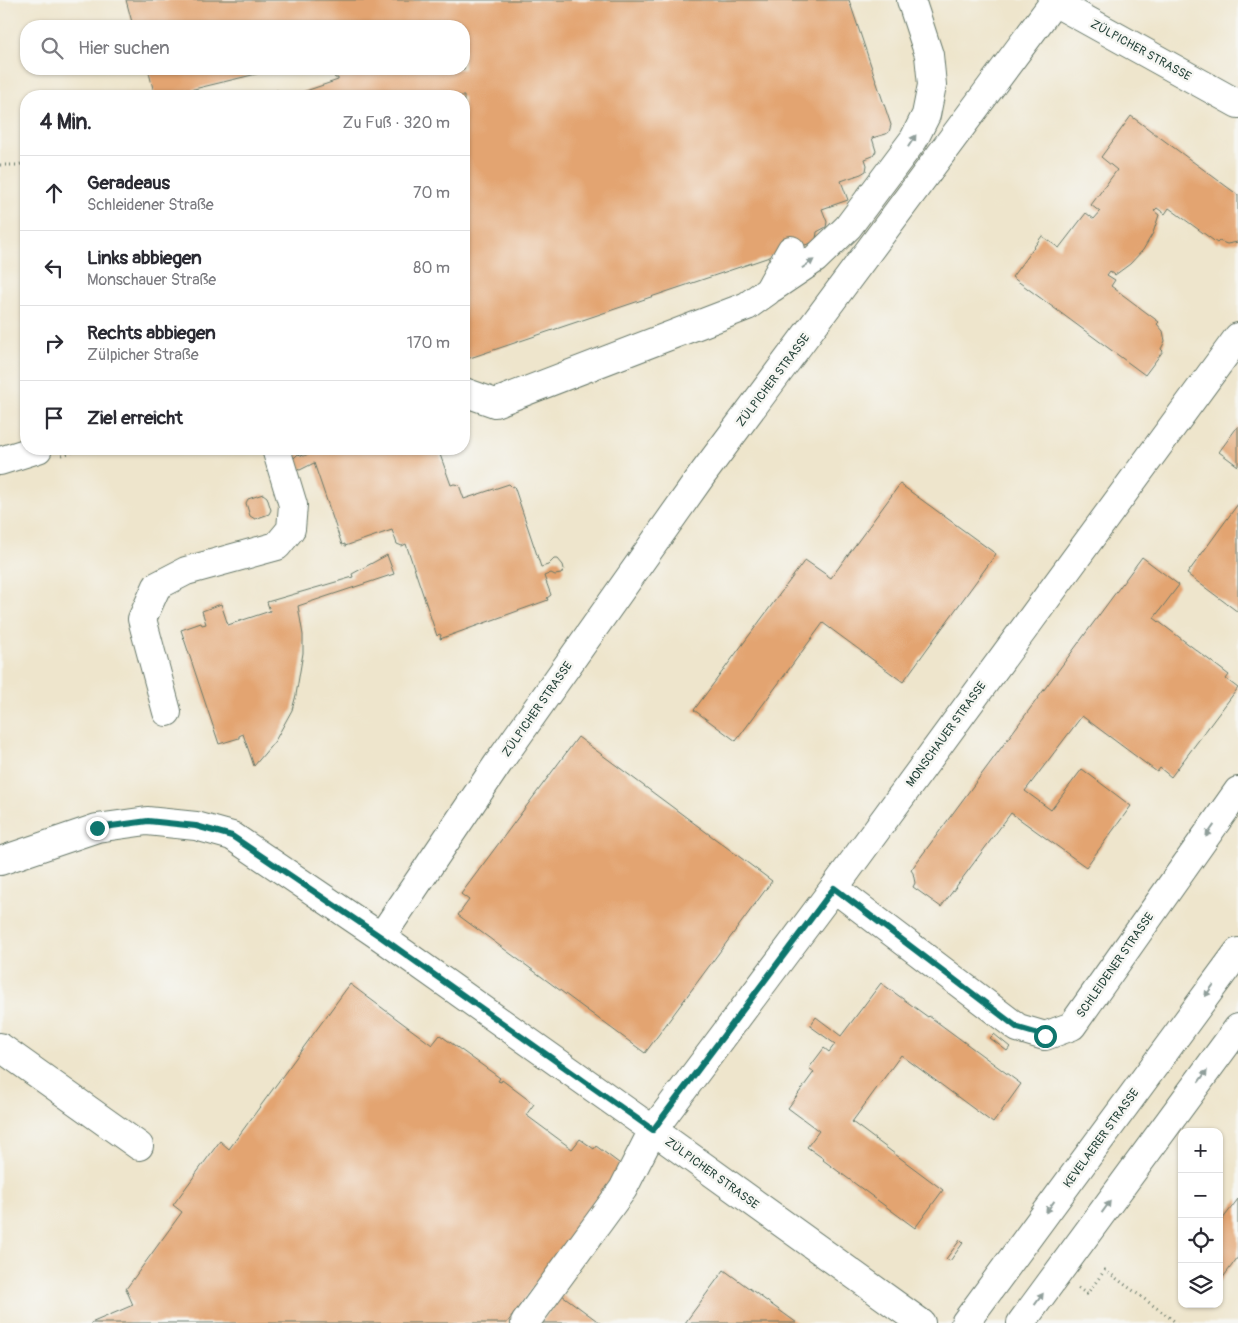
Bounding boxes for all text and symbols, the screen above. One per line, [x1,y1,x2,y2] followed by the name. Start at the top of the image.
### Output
[1088,16,1194,84] street label: ZÜLPICHER STRASSE
[20,20,470,75] search box
[38,34,66,62] icon: search
[78,36,170,60] text: Hier suchen
[40,109,92,136] text: 4 Min.
[343,113,450,133] text: Zu Fuß · 320 m
[908,134,917,147] one-way arrow
[87,171,170,195] text: Geradeaus
[40,179,68,207] icon: ahead
[413,183,450,203] text: 70 m
[87,195,214,215] text: Schleidener Straße
[87,246,202,270] text: Links abbiegen
[40,254,68,282] icon: left
[413,258,450,278] text: 80 m
[801,259,815,269] one-way arrow
[87,270,216,290] text: Monschauer Straße
[87,321,216,345] text: Rechts abbiegen
[40,329,68,357] icon: right
[733,330,813,430] street label: ZÜLPICHER STRASSE
[407,333,450,353] text: 170 m
[87,345,199,365] text: Zülpicher Straße
[40,404,68,432] icon: arrive
[87,406,183,430] text: Ziel erreicht
[498,658,576,760] street label: ZÜLPICHER STRASSE
[903,679,990,790] street label: MONSCHAUER STRASSE
[86,817,109,840] route end
[1205,824,1215,837] one-way arrow
[1073,910,1157,1021] street label: SCHLEIDENER STRASSE
[1204,985,1214,998] one-way arrow
[1034,1025,1057,1048] route start
[1197,1070,1208,1083] one-way arrow
[1060,1086,1142,1191] street label: KEVELAERER STRASSE
[1178,1128,1223,1308] map controls
[1178,1128,1223,1173] button: +
[662,1133,762,1213] street label: ZÜLPICHER STRASSE
[1178,1173,1223,1218] button: −
[1045,1200,1055,1214] one-way arrow
[1101,1201,1112,1214] one-way arrow
[1178,1218,1223,1263] button: locate
[1178,1263,1223,1308] button: layers
[1034,1292,1044,1306] one-way arrow

